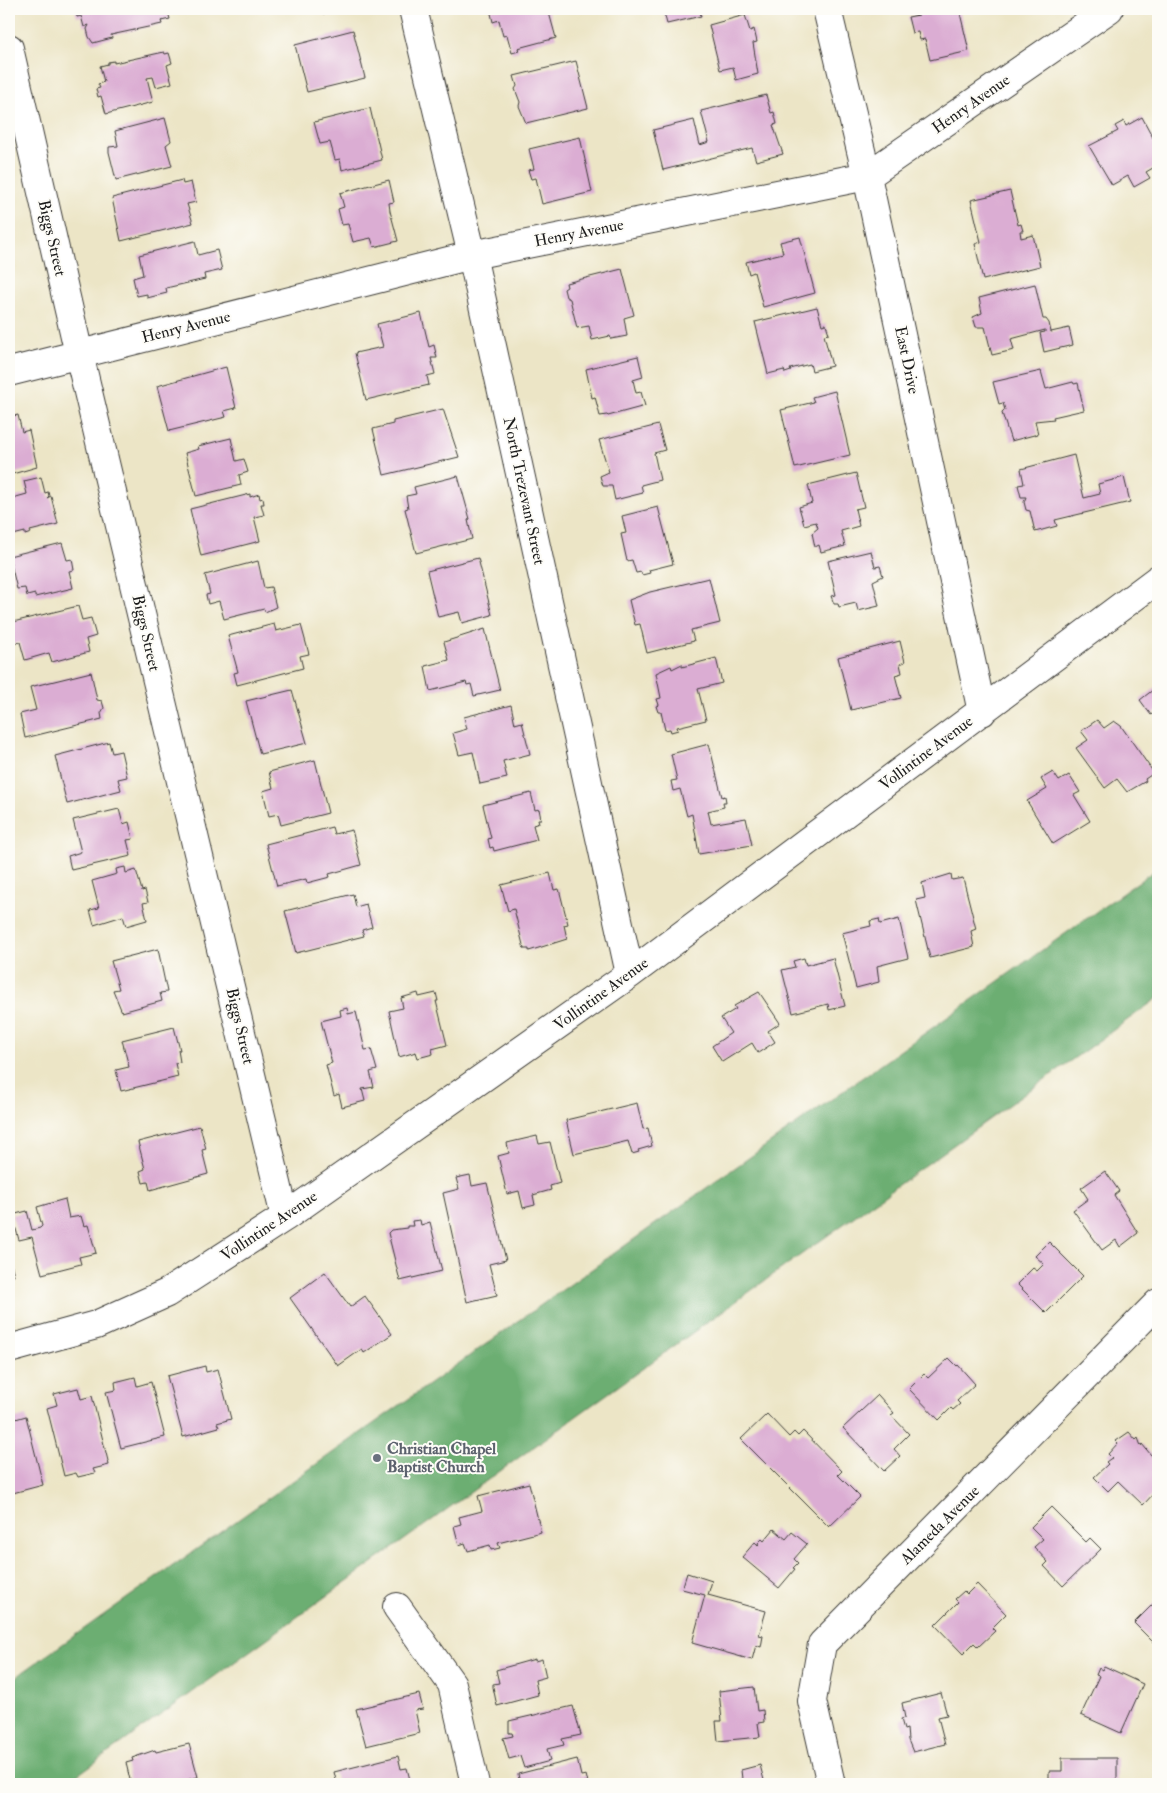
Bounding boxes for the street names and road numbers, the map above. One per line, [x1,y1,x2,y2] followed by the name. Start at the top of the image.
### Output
[928,70,1014,138] street label: Henry Avenue
[34,198,70,278] street label: Biggs Street
[533,214,626,251] street label: Henry Avenue
[140,306,233,348] street label: Henry Avenue
[890,324,924,396] street label: East Drive
[499,415,549,567] street label: North Trezevant Street
[128,593,164,673] street label: Biggs Street
[875,711,977,795] street label: Vollintine Avenue
[550,953,653,1035] street label: Vollintine Avenue
[222,986,258,1066] street label: Biggs Street
[217,1186,321,1266] street label: Vollintine Avenue
[895,1481,984,1570] street label: Alameda Avenue

